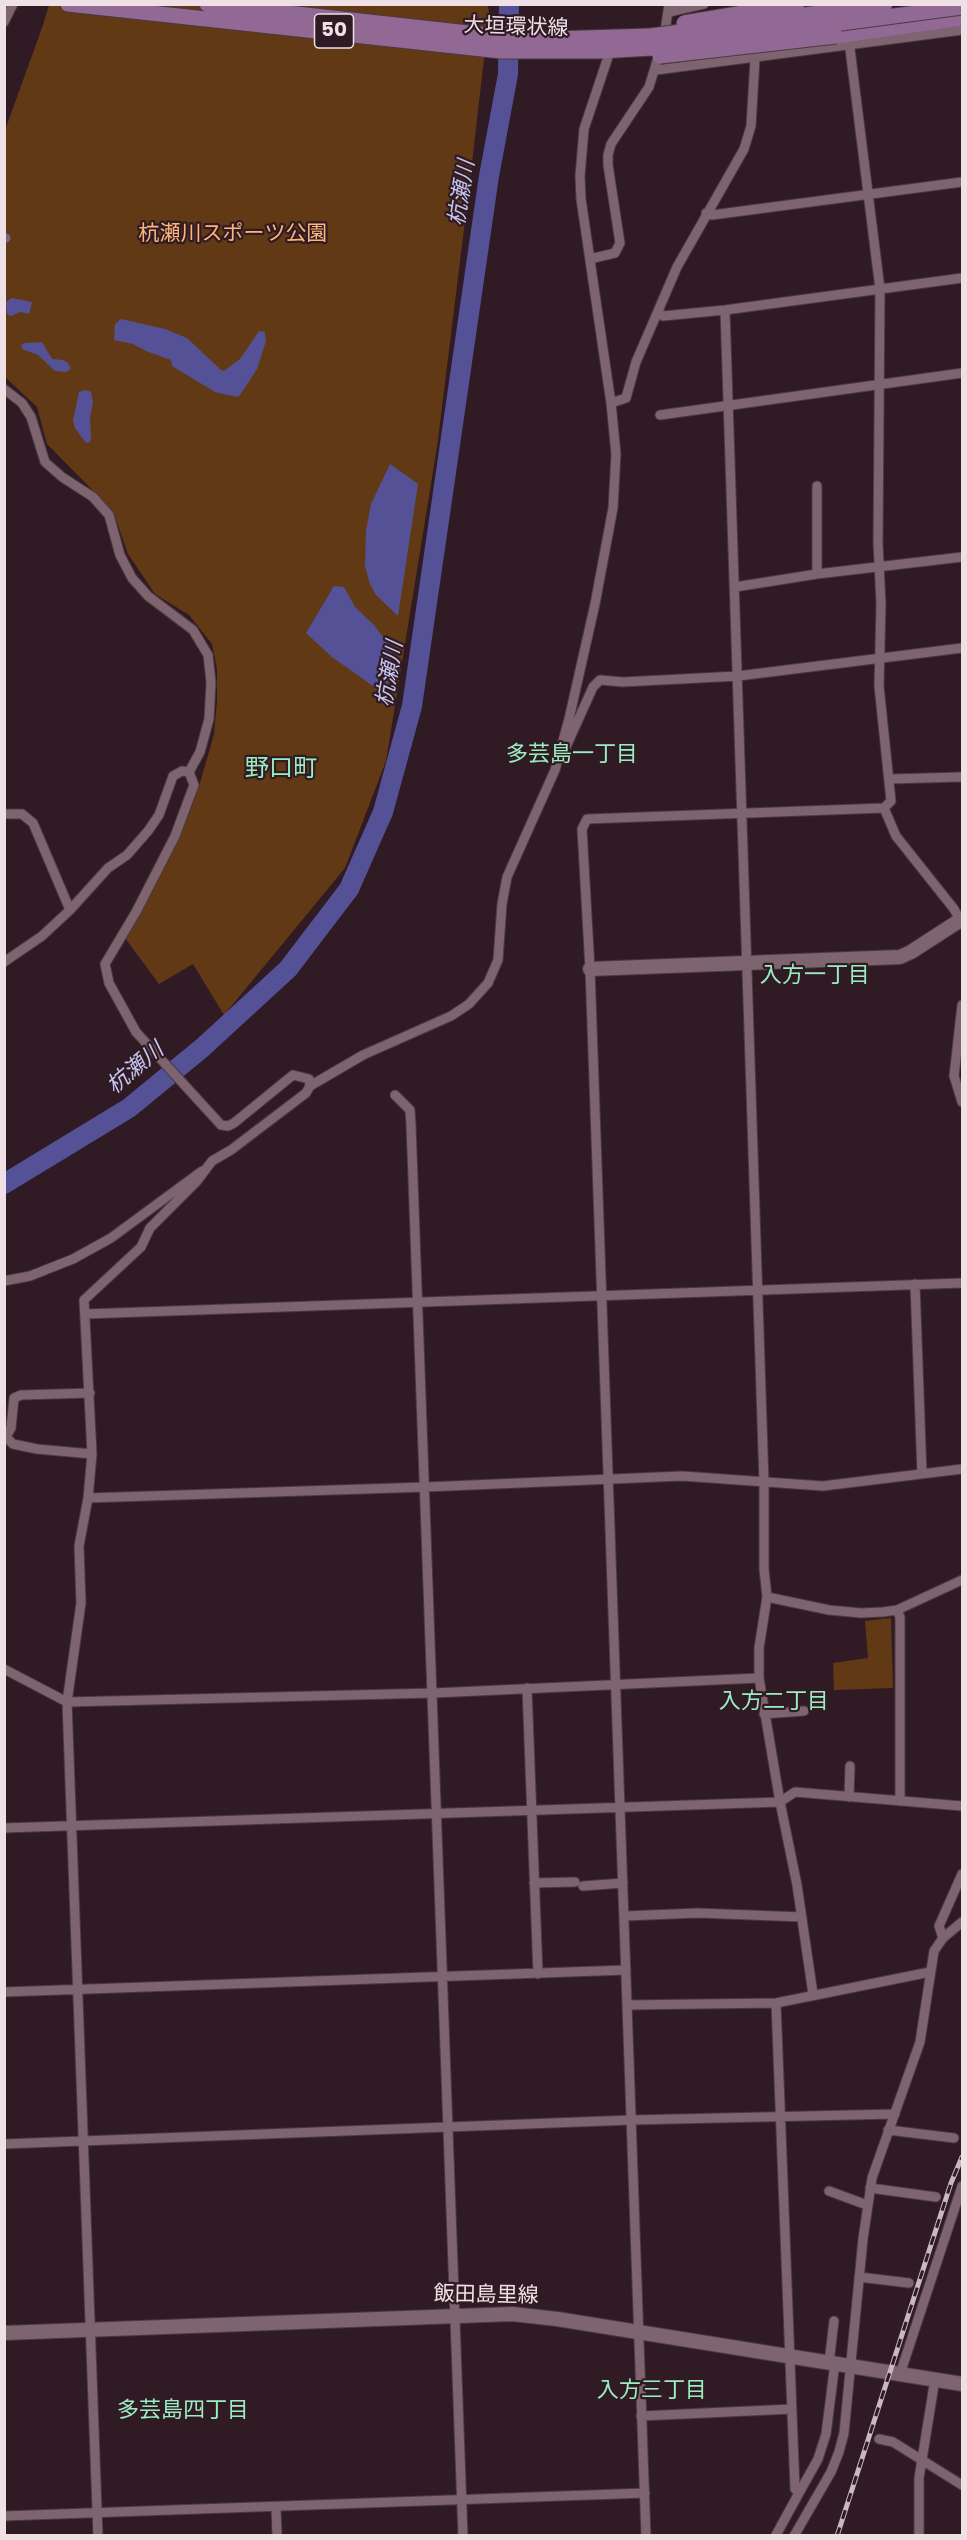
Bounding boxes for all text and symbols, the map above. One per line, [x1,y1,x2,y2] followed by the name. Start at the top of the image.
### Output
[314,14,354,48] road number: 50
[463,14,569,42] street label: 大垣環状線
[445,158,481,228] water label: 杭瀬川
[139,222,327,248] park label: 杭瀬川スポーツ公園
[372,639,410,709] water label: 杭瀬川
[506,742,638,768] district label: 多芸島一丁目
[245,756,317,784] district label: 野口町
[760,963,870,989] district label: 入方一丁目
[102,1038,170,1100] water label: 杭瀬川
[719,1689,829,1715] district label: 入方二丁目
[433,2282,539,2310] street label: 飯田島里線
[597,2378,707,2404] district label: 入方三丁目
[117,2398,249,2424] district label: 多芸島四丁目

